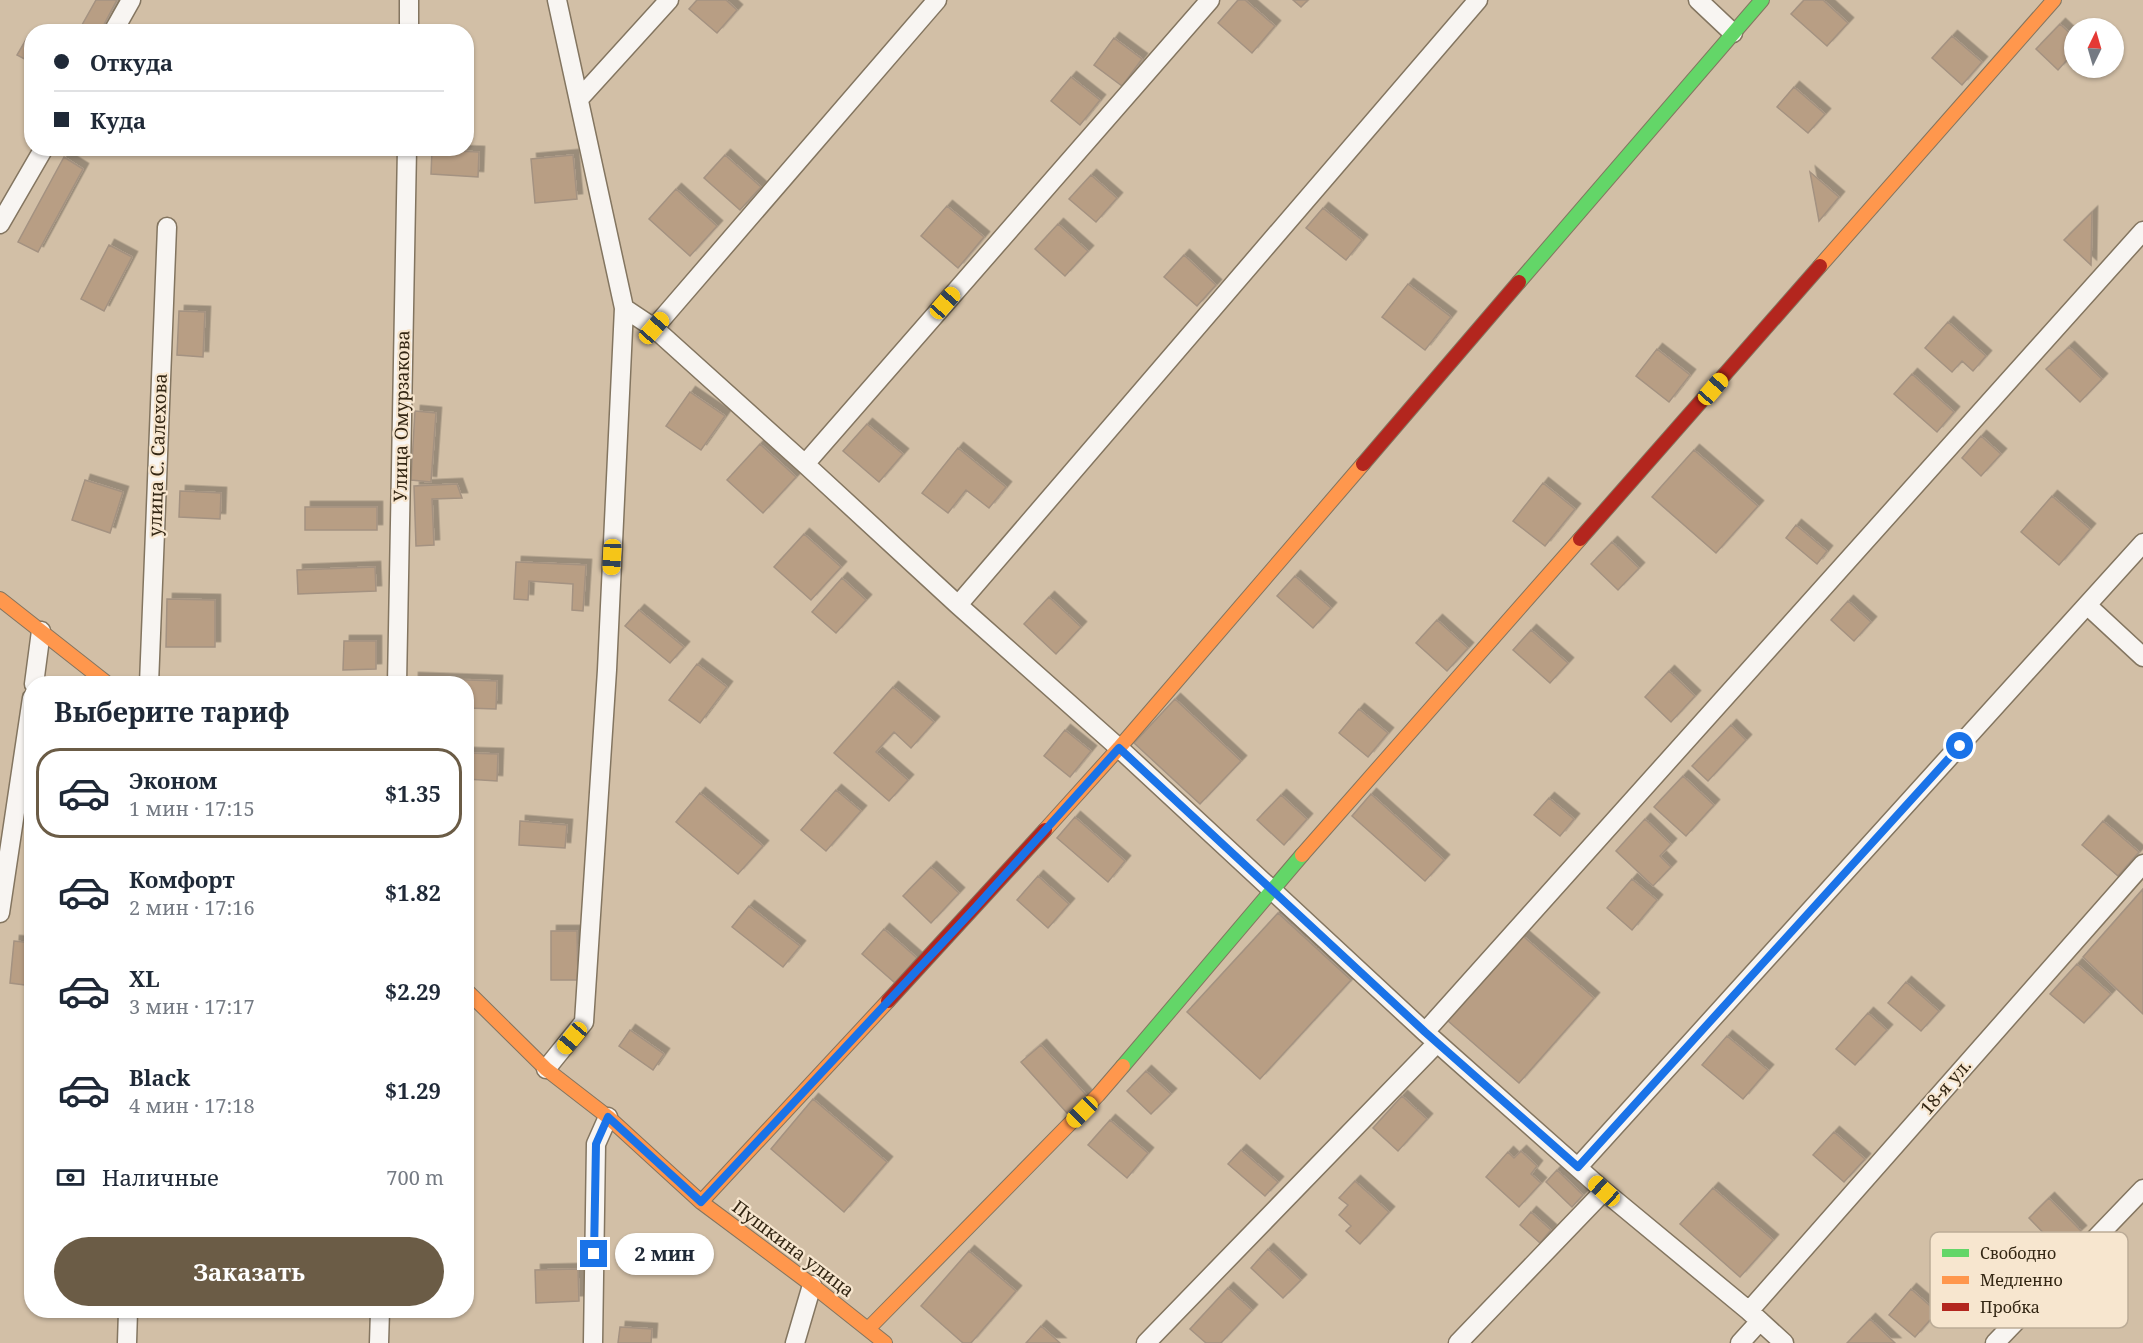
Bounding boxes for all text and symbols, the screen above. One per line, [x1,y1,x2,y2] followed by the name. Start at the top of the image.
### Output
[2064,18,2124,78] north arrow
[2064,18,2124,78] map controls
[90,47,173,77] text: Откуда
[90,105,146,135] text: Куда
[926,284,964,322] car
[635,309,673,347] car
[388,330,414,502] street label: Улица Омурзакова
[1694,370,1732,408] car
[142,373,172,537] street label: улица С. Салехова
[602,539,622,575] car
[54,693,290,730] text: Выберите тариф
[1946,732,1973,759] route start
[129,765,217,795] text: Эконом
[57,766,111,820] icon: car
[385,778,441,808] text: $1.35
[129,795,255,822] text: 1 мин · 17:15
[129,864,235,894] text: Комфорт
[57,865,111,919] icon: car
[385,877,441,907] text: $1.82
[129,894,255,921] text: 2 мин · 17:16
[129,963,160,993] text: XL
[57,964,111,1018] icon: car
[385,976,441,1006] text: $2.29
[129,993,255,1020] text: 3 мин · 17:17
[554,1018,590,1058] car
[1914,1053,1976,1119] street label: 18-я ул.
[129,1062,190,1092] text: Black
[57,1063,111,1117] icon: car
[385,1075,441,1105] text: $1.29
[129,1092,255,1119] text: 4 мин · 17:18
[1063,1093,1101,1131] car
[54,1161,87,1194] icon: cash
[102,1162,219,1192] text: Наличные
[386,1164,444,1191] text: 700 m
[1585,1172,1623,1210] car
[728,1194,859,1302] street label: Пушкина улица
[1930,1232,2128,1328] legend
[615,1233,714,1275] callout: 2 мин
[54,1237,444,1306] button: Заказать
[580,1240,607,1267] route end
[634,1240,695,1267] text: 2 мин
[1980,1242,2056,1264] text: Свободно
[1980,1269,2063,1291] text: Медленно
[1980,1296,2040,1318] text: Пробка

